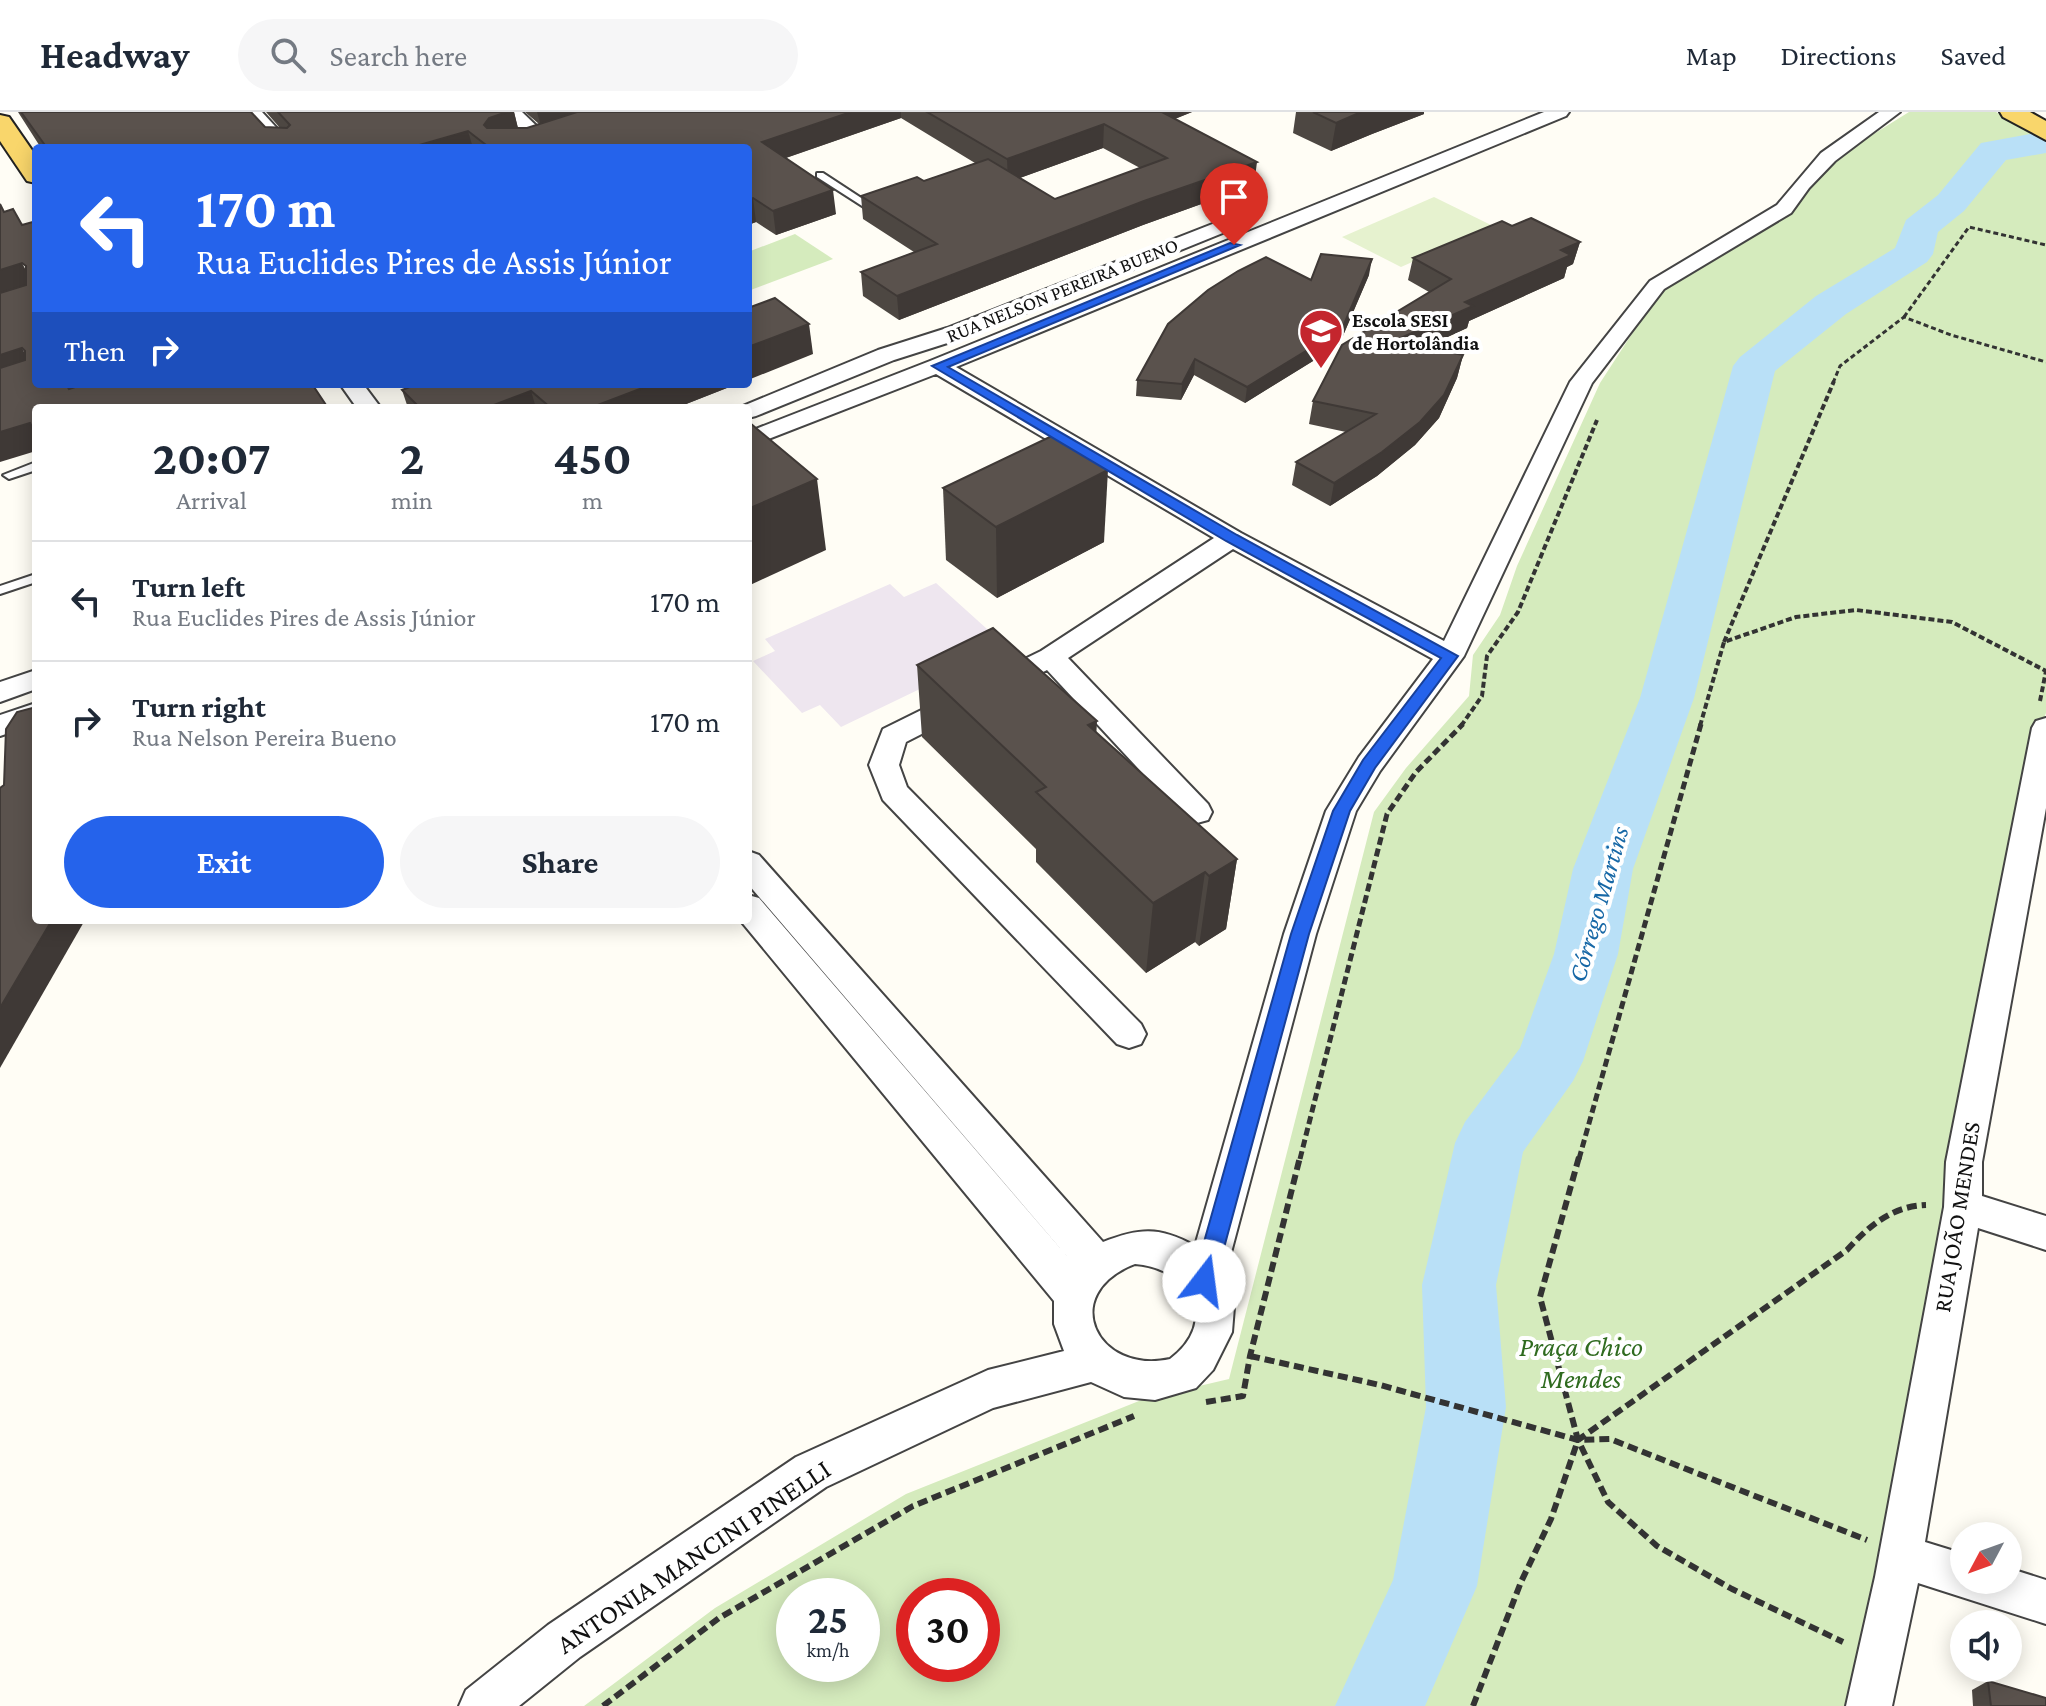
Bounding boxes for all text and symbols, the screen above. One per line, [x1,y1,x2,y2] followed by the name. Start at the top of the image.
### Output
[238,19,798,91] search box
[266,33,310,77] icon: search
[40,34,190,76] text: Headway
[330,39,467,72] text: Search here
[1686,40,1737,71] text: Map
[1781,40,1896,71] text: Directions
[1940,40,2006,71] text: Saved
[1200,163,1268,245] pin
[1212,175,1256,219] icon: arrive
[64,176,168,280] icon: left
[196,177,335,239] text: 170 m
[943,233,1181,347] street label: RUA NELSON PEREIRA BUENO
[196,242,672,282] text: Rua Euclides Pires de Assis Júnior
[1297,307,1345,370] school or university icon: Escola SESI de Hortolândia
[1352,309,1479,354] place label: Escola SESI de Hortolândia
[142,328,186,372] icon: right
[64,334,126,367] text: Then
[152,431,271,484] text: 20:07
[400,431,424,484] text: 2
[553,431,632,484] text: 450
[176,486,247,515] text: Arrival
[391,486,433,515] text: min
[582,486,603,515] text: m
[132,570,245,603] text: Turn left
[64,579,108,623] icon: left
[650,585,720,618] text: 170 m
[132,603,476,632] text: Rua Euclides Pires de Assis Júnior
[132,690,266,723] text: Turn right
[64,699,108,743] icon: right
[650,705,720,738] text: 170 m
[132,723,397,752] text: Rua Nelson Pereira Bueno
[64,816,384,908] button: Exit
[400,816,720,908] button: Share
[1562,823,1634,985] water label: Córrego Martins
[1928,1120,1985,1314] street label: RUA JOÃO MENDES
[1162,1239,1246,1323] position arrow
[1519,1331,1643,1394] park label: Praça Chico Mendes
[551,1453,836,1660] street label: ANTONIA MANCINI PINELLI
[1950,1522,2022,1594] north arrow
[1950,1522,2022,1682] map controls
[896,1578,1000,1682] speed limit sign: 30
[808,1597,848,1642] text: 25
[1950,1610,2022,1682] button: sound
[806,1639,850,1661] text: km/h

